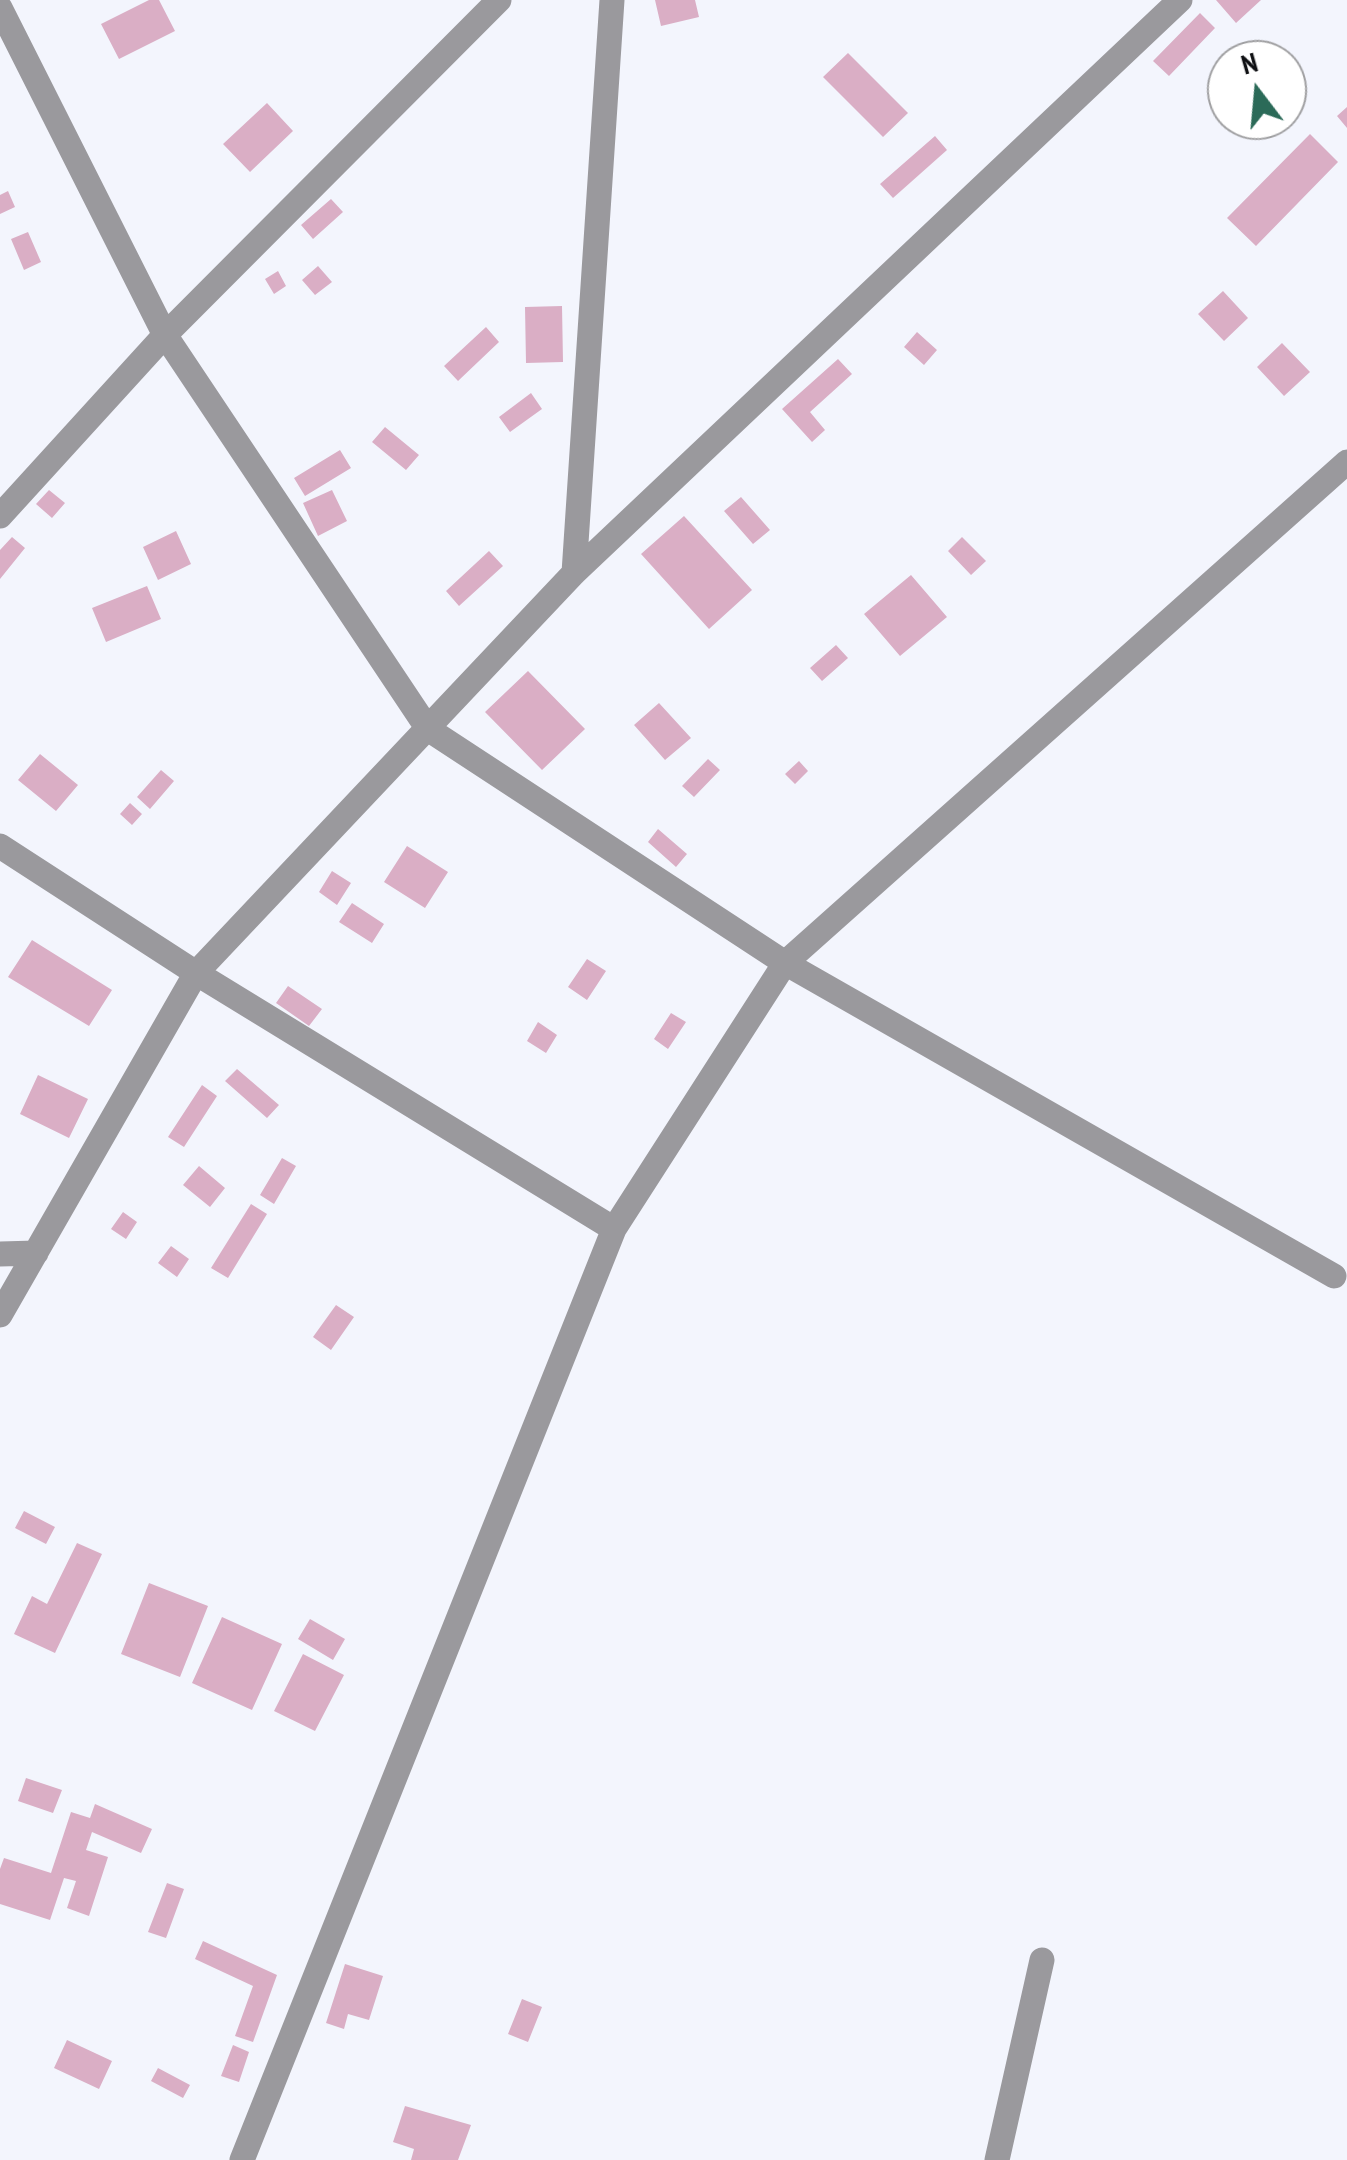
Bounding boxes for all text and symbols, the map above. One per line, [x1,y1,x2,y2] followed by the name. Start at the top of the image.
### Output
[1207,40,1307,140] north arrow
[1237,43,1262,82] text: N

